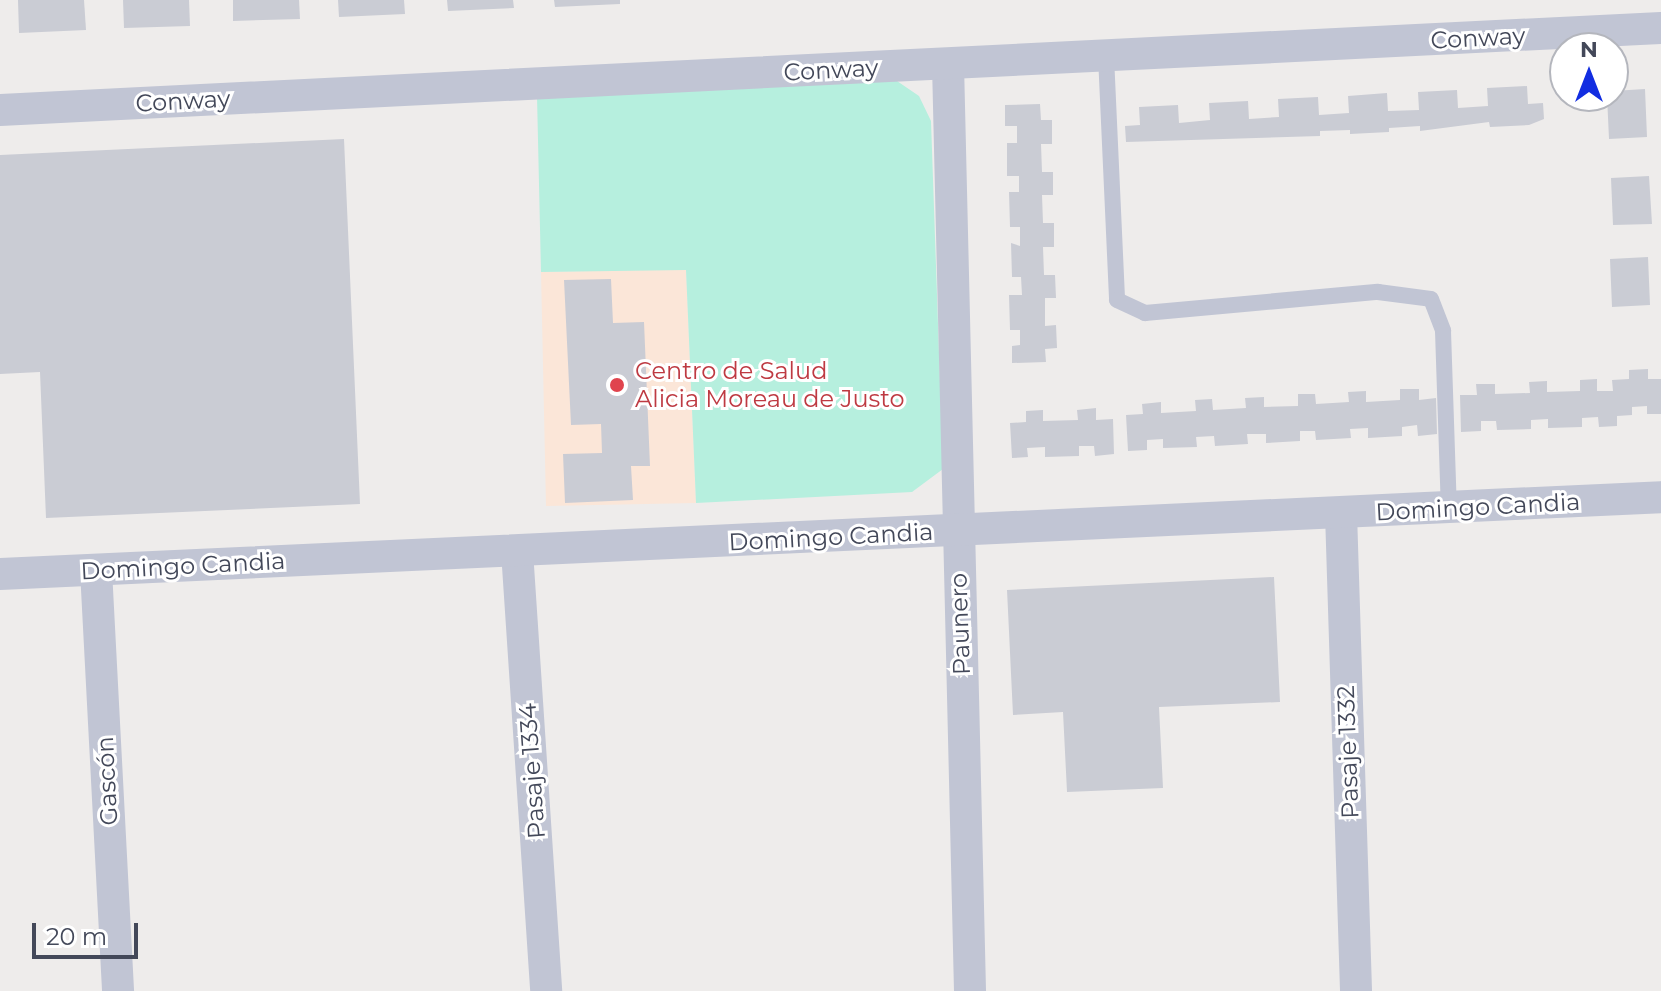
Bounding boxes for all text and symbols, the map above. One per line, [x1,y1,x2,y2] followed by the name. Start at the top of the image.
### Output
[1430,21,1526,55] street label: Conway
[1549,32,1629,112] north arrow
[1580,36,1598,63] text: N
[783,53,879,87] street label: Conway
[135,84,231,118] street label: Conway
[635,357,905,413] place label: Centro de Salud Alicia Moreau de Justo
[606,374,628,396] marker: Centro de Salud Alicia Moreau de Justo
[1375,487,1581,527] street label: Domingo Candia
[728,517,934,557] street label: Domingo Candia
[80,546,286,586] street label: Domingo Candia
[944,572,976,676] street label: Paunero
[1331,685,1365,819] street label: Pasaje 1332
[513,702,551,840] street label: Pasaje 1334
[90,736,124,826] street label: Gascón
[36,907,142,957] scale bar
[46,922,107,951] text: 20 m

